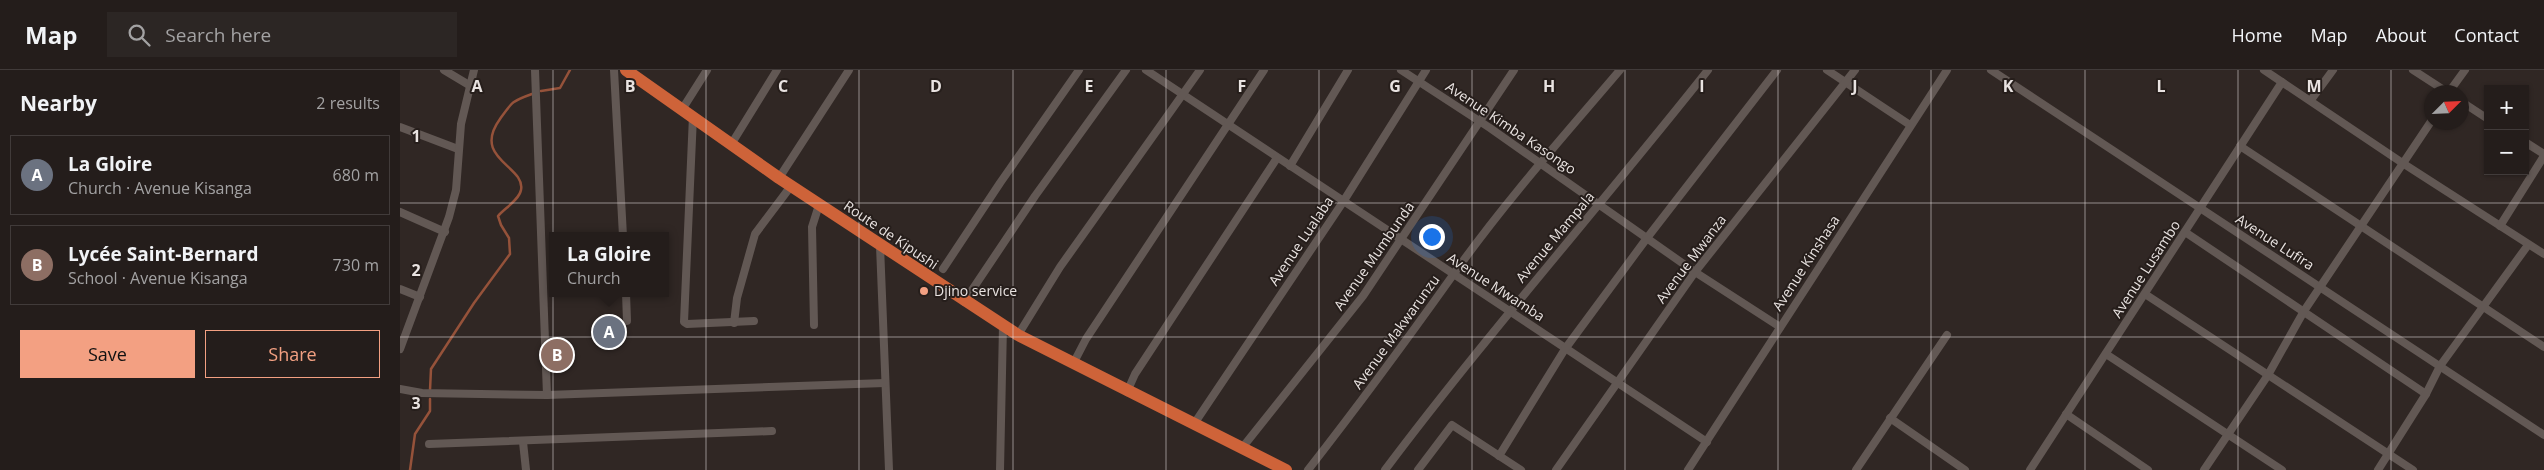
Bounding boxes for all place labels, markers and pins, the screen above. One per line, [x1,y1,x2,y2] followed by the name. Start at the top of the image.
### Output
[934,281,1017,300] place label: Djino service
[918,285,930,297] marker: Djino service
[593,313,625,351] pin: A
[541,336,573,374] pin: B

